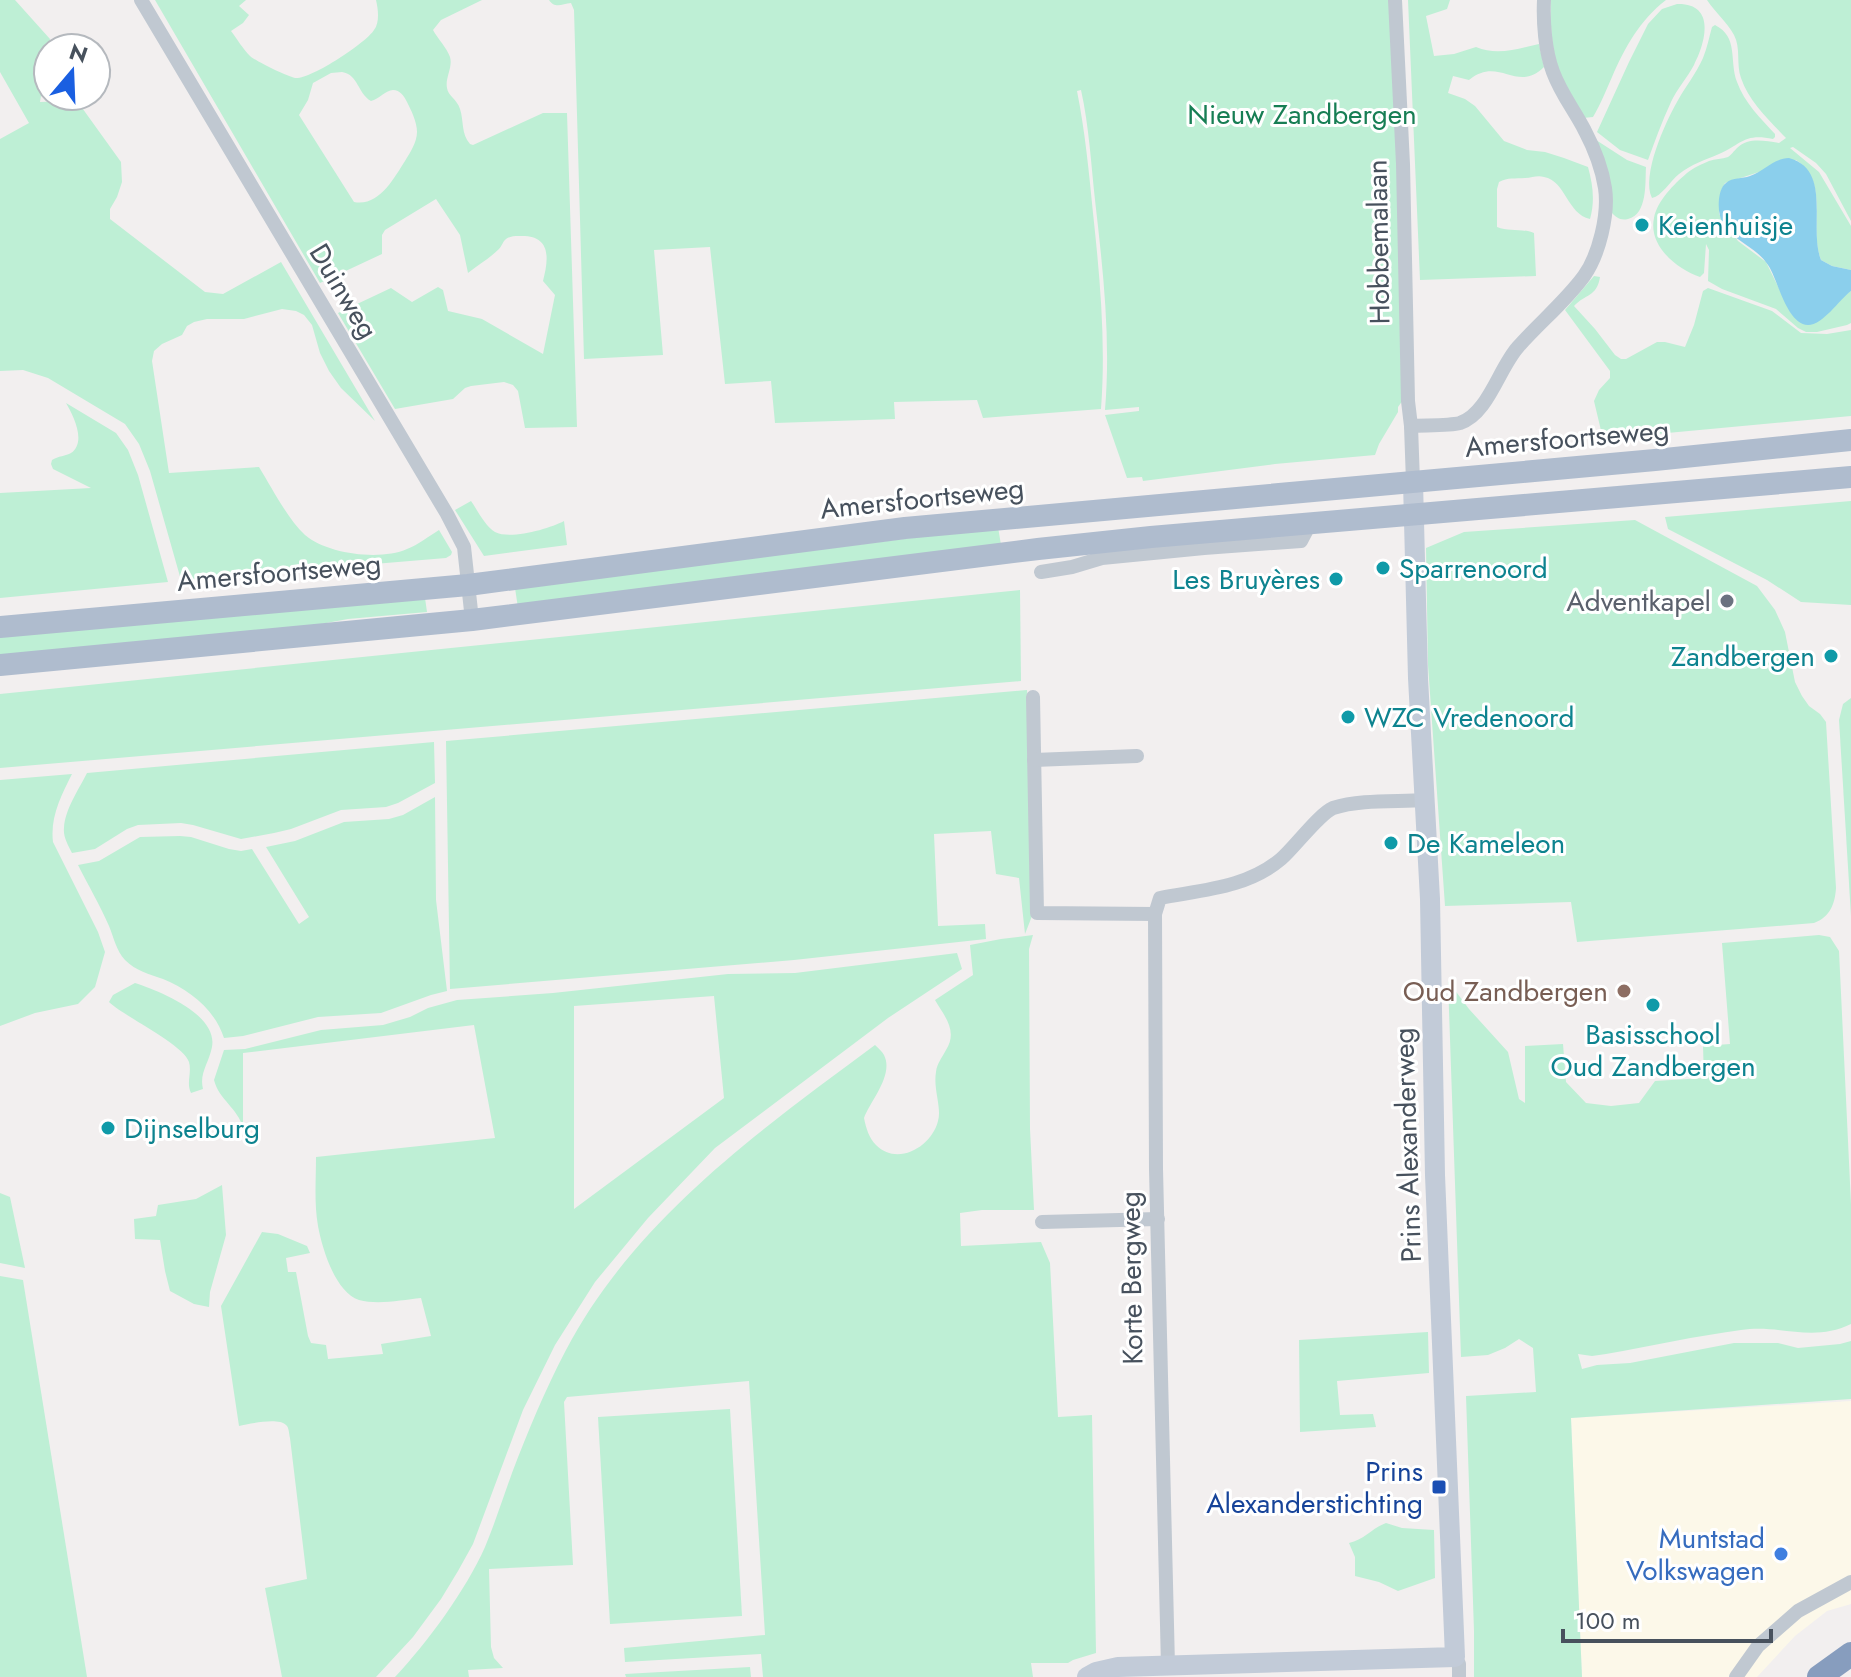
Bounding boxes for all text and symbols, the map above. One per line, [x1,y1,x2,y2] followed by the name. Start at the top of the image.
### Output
[32,32,112,112] north arrow
[65,35,92,71] text: N
[1187,94,1417,135] park label: Nieuw Zandbergen
[1357,159,1400,325] street label: Hobbemalaan
[1658,205,1793,246] place label: Keienhuisje
[1633,216,1651,234] marker: Keienhuisje
[299,236,388,347] street label: Duinweg
[1463,409,1671,468] street label: Amersfoortseweg
[818,467,1026,530] street label: Amersfoortseweg
[175,543,383,602] street label: Amersfoortseweg
[1399,548,1548,589] place label: Sparrenoord
[1172,559,1320,600] place label: Les Bruyères
[1374,559,1392,577] marker: Sparrenoord
[1327,570,1345,588] marker: Les Bruyères
[1566,581,1711,622] place label: Adventkapel
[1718,592,1736,610] marker: Adventkapel
[1671,636,1815,677] place label: Zandbergen
[1822,647,1840,665] marker: Zandbergen
[1364,697,1575,738] place label: WZC Vredenoord
[1339,708,1357,726] marker: WZC Vredenoord
[1407,823,1565,864] place label: De Kameleon
[1382,834,1400,852] marker: De Kameleon
[1403,971,1608,1012] place label: Oud Zandbergen
[1615,982,1633,1000] marker: Oud Zandbergen
[1644,996,1662,1014] marker: Basisschool Oud Zandbergen
[1550,1014,1756,1087] place label: Basisschool Oud Zandbergen
[1383,1027,1432,1263] street label: Prins Alexanderweg
[124,1108,260,1149] place label: Dijnselburg
[99,1119,117,1137] marker: Dijnselburg
[1109,1191,1154,1365] street label: Korte Bergweg
[1206,1451,1423,1524] place label: Prins Alexanderstichting
[1430,1478,1448,1496] marker: Prins Alexanderstichting
[1626,1518,1765,1591] place label: Muntstad Volkswagen
[1772,1545,1790,1563] marker: Muntstad Volkswagen
[1563,1593,1771,1643] scale bar
[1575,1603,1641,1638] text: 100 m

